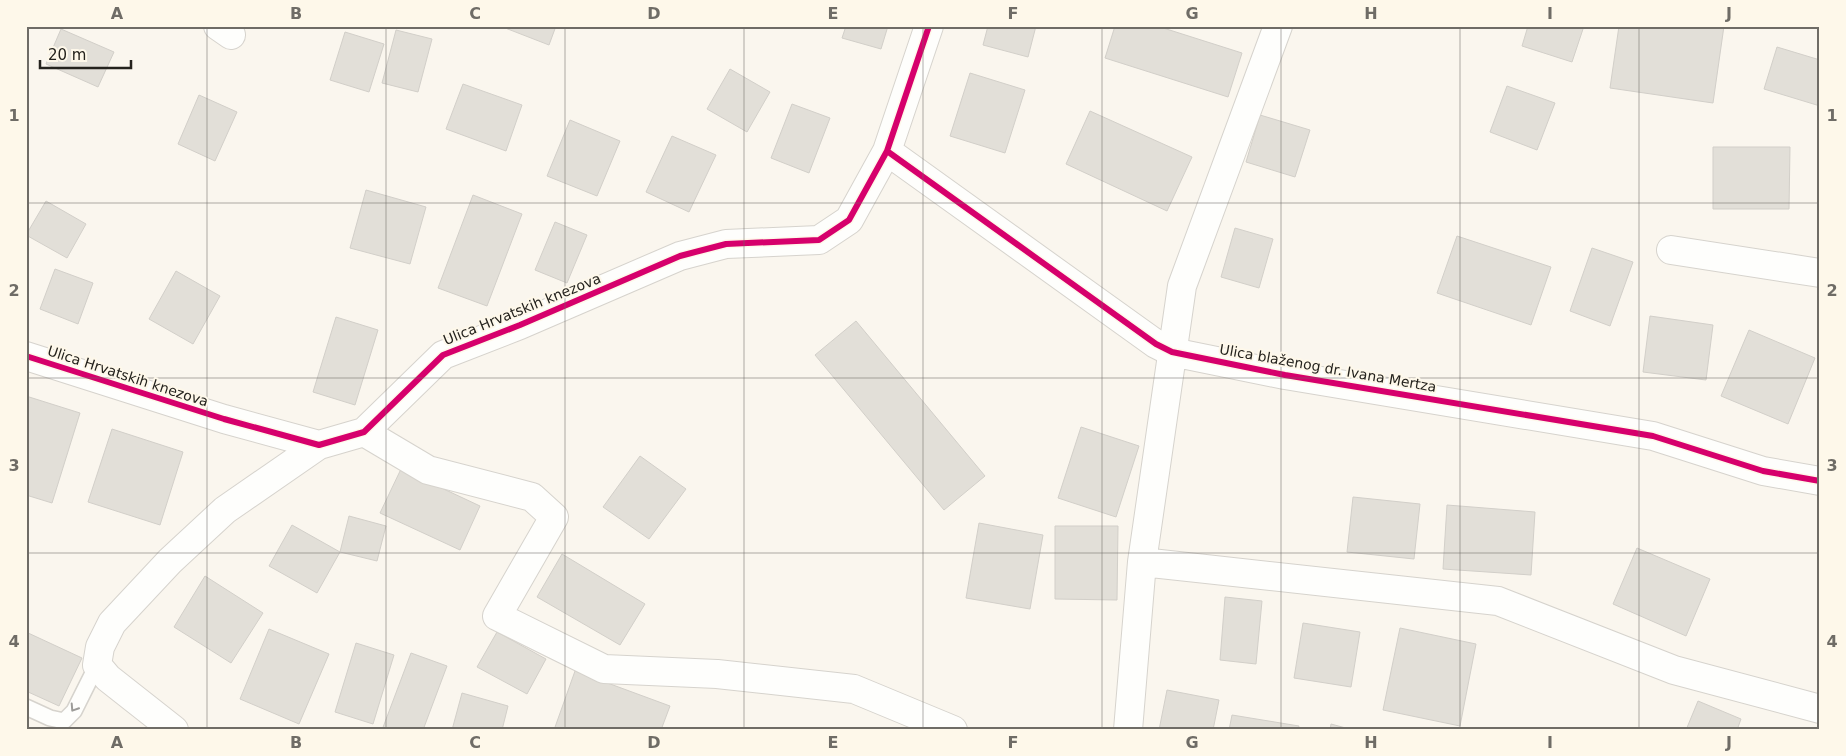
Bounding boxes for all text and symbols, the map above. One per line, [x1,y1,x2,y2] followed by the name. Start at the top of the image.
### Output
[111,4,124,23] text: A
[290,4,302,23] text: B
[469,4,481,23] text: C
[647,4,661,23] text: D
[828,4,838,23] text: E
[1008,4,1018,23] text: F
[1185,4,1199,23] text: G
[1364,4,1378,23] text: H
[1547,4,1553,23] text: I
[1725,4,1732,23] text: J
[40,38,131,70] scale bar
[48,46,86,64] text: 20 m
[8,106,20,125] text: 1
[1826,106,1838,125] text: 1
[441,270,603,348] street label: Ulica Hrvatskih knezova
[8,281,20,300] text: 2
[1826,281,1838,300] text: 2
[1218,341,1438,395] street label: Ulica blaženog dr. Ivana Mertza
[45,342,211,410] street label: Ulica Hrvatskih knezova
[8,456,20,475] text: 3
[1826,456,1838,475] text: 3
[8,632,20,651] text: 4
[1826,632,1838,651] text: 4
[71,703,81,712] one-way arrow
[111,733,124,752] text: A
[290,733,302,752] text: B
[469,733,481,752] text: C
[647,733,661,752] text: D
[828,733,838,752] text: E
[1008,733,1018,752] text: F
[1185,733,1199,752] text: G
[1364,733,1378,752] text: H
[1547,733,1553,752] text: I
[1725,733,1732,752] text: J

